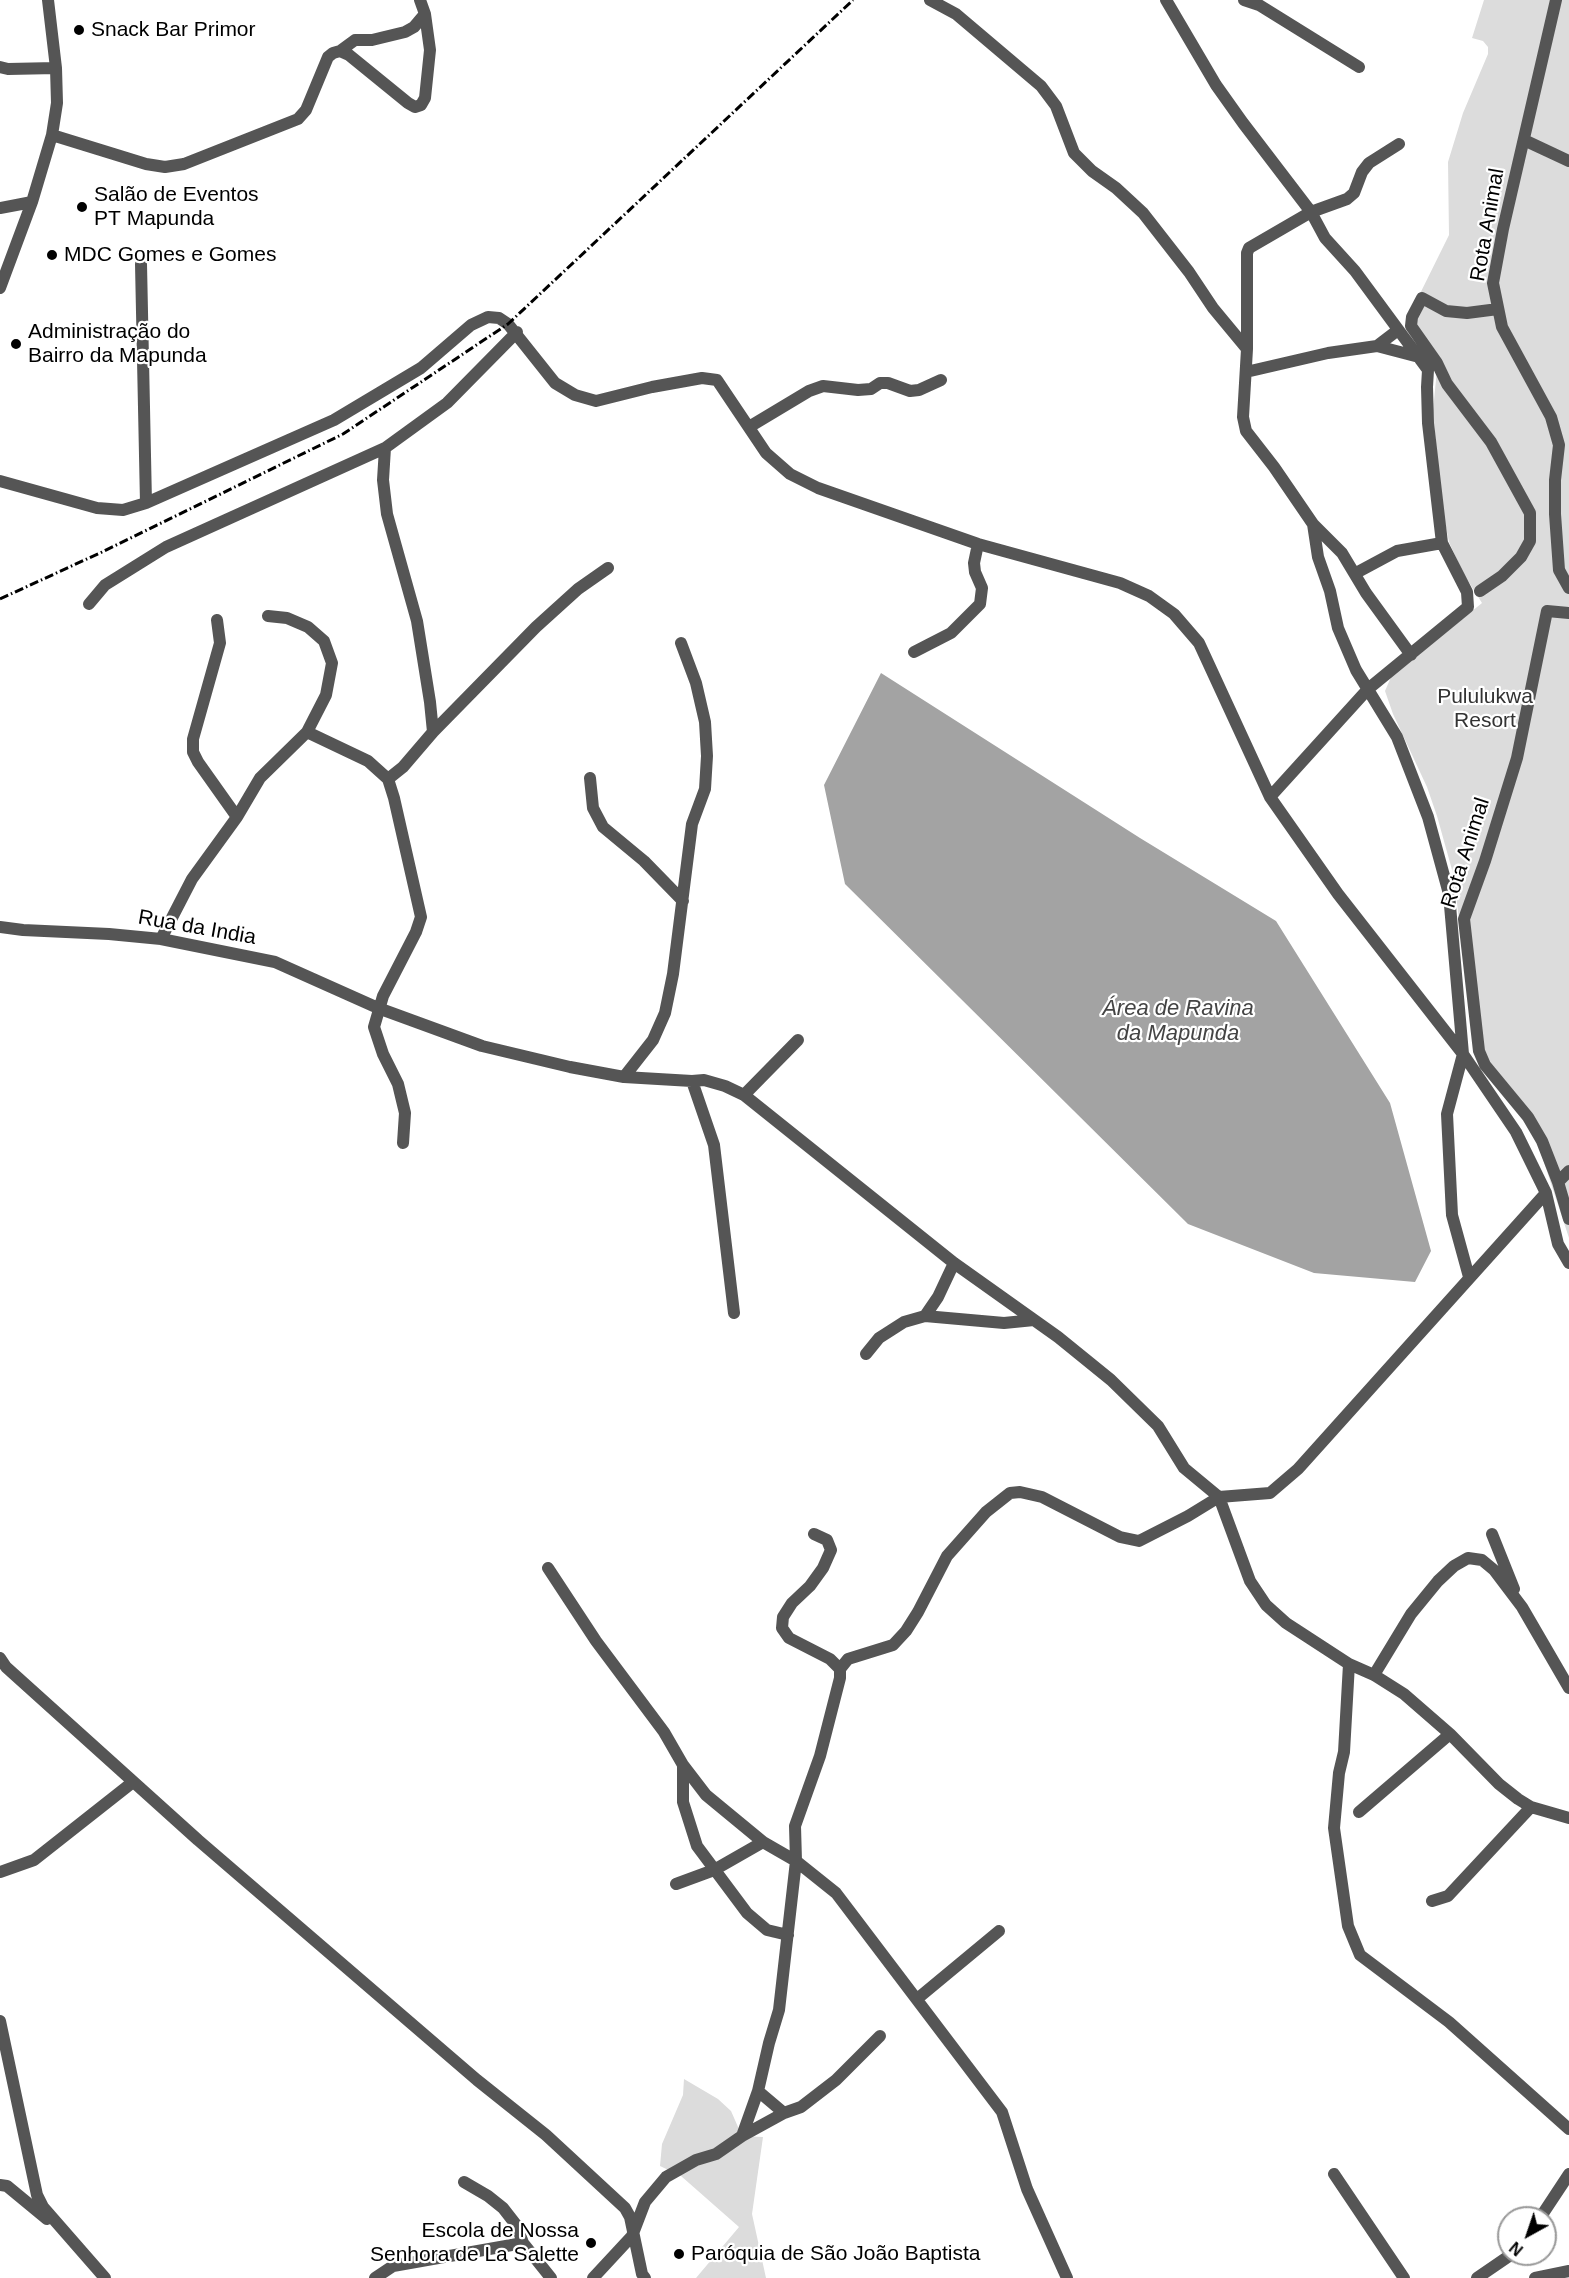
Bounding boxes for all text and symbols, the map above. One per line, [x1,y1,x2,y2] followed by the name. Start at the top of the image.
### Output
[91,17,256,43] place label: Snack Bar Primor
[72,23,86,37] marker: Snack Bar Primor
[1466,166,1510,284] street label: Rota Animal
[94,182,259,232] place label: Salão de Eventos PT Mapunda
[75,200,89,214] marker: Salão de Eventos PT Mapunda
[64,242,276,268] place label: MDC Gomes e Gomes
[45,248,59,262] marker: MDC Gomes e Gomes
[28,319,207,369] place label: Administração do Bairro da Mapunda
[9,337,23,351] marker: Administração do Bairro da Mapunda
[1437,684,1533,734] park label: Pululukwa Resort
[1436,795,1496,911] street label: Rota Animal
[136,905,258,951] street label: Rua da India
[1102,996,1254,1048] water label: Área de Ravina da Mapunda
[1497,2206,1557,2266] north arrow
[370,2218,579,2268] place label: Escola de Nossa Senhora de La Salette
[584,2236,598,2250] marker: Escola de Nossa Senhora de La Salette
[1507,2238,1526,2259] text: N
[691,2241,981,2267] place label: Paróquia de São João Baptista
[672,2247,686,2261] marker: Paróquia de São João Baptista

